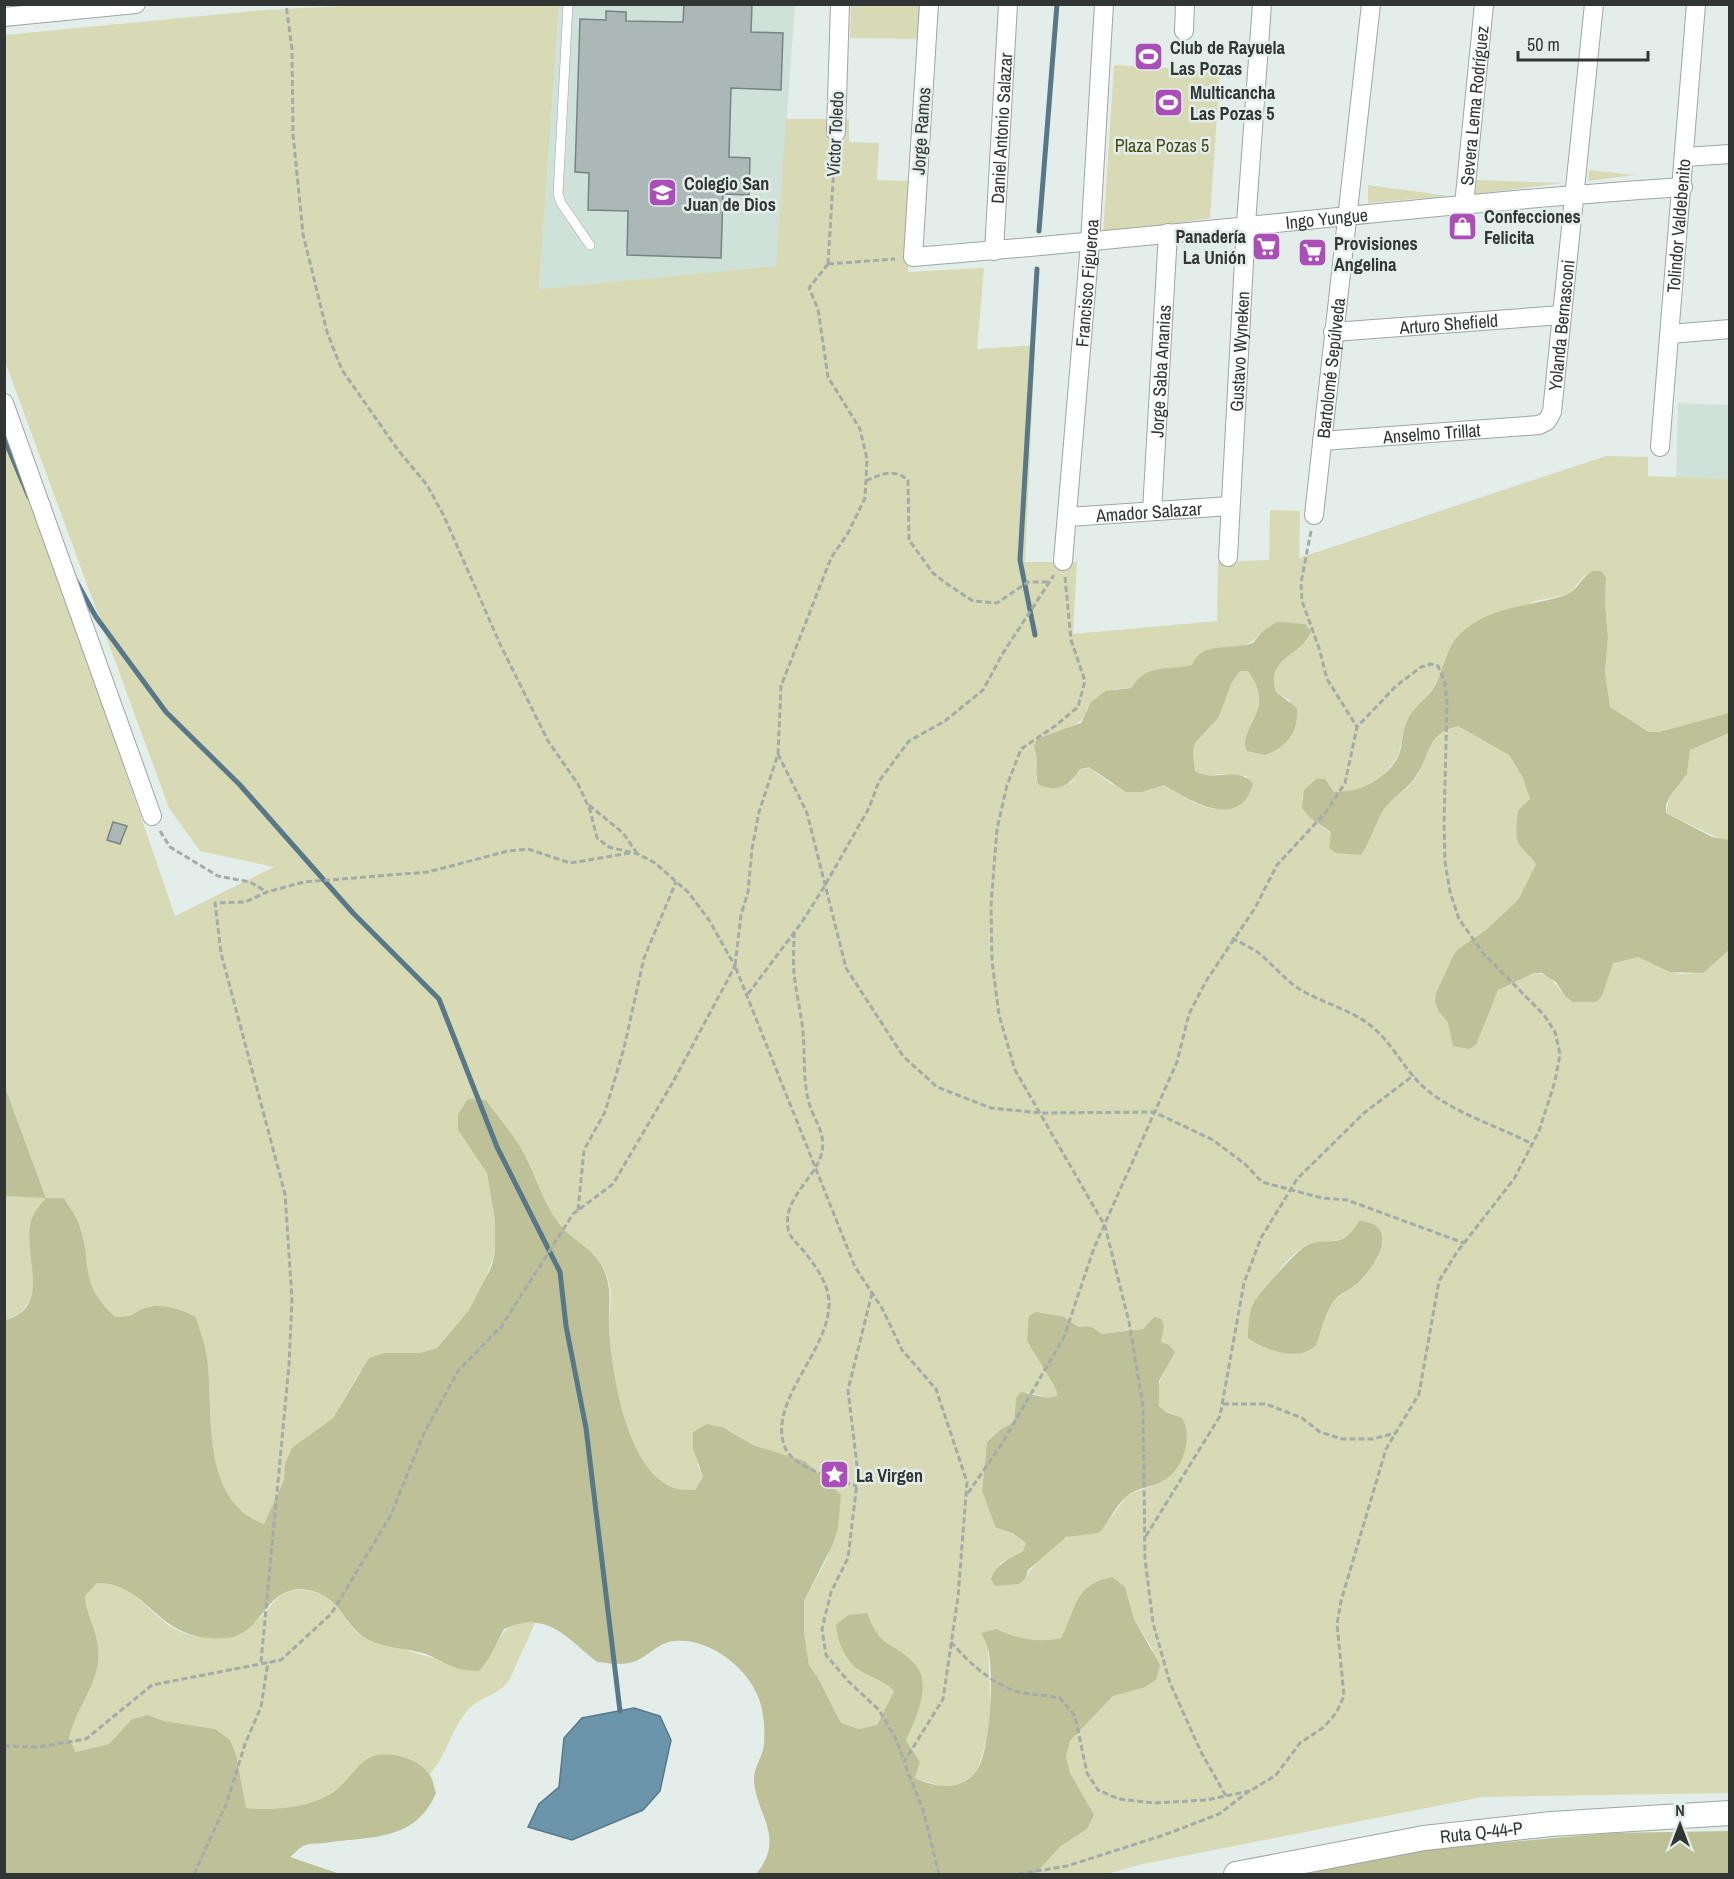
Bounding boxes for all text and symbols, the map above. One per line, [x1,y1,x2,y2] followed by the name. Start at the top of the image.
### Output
[1518,24,1648,62] scale bar
[1454,25,1494,186] street label: Severa Lema Rodríguez
[1527,32,1560,57] text: 50 m
[1170,35,1286,81] place label: Club de Rayuela Las Pozas
[1133,41,1165,73] sports icon: Club de Rayuela Las Pozas
[984,52,1018,204] street label: Daniel Antonio Salazar
[1190,80,1276,126] place label: Multicancha Las Pozas 5
[905,86,937,176] street label: Jorge Ramos
[1153,86,1185,118] sports icon: Multicancha Las Pozas 5
[820,91,850,177] street label: Víctor Toledo
[1115,133,1209,158] park label: Plaza Pozas 5
[1660,158,1696,294] street label: Tolindor Valdebenito
[684,171,776,217] place label: Colegio San Juan de Dios
[647,177,679,209] school or university icon: Colegio San Juan de Dios
[1284,201,1369,235] street label: Ingo Yungue
[1484,204,1581,250] place label: Confecciones Felicita
[1447,210,1479,242] shop icon: Confecciones Felicita
[1069,218,1104,348] street label: Francisco Figueroa
[1175,224,1247,270] place label: Panadería La Unión
[1251,230,1283,262] supermarket icon: Panadería La Unión
[1334,231,1418,277] place label: Provisiones Angelina
[1297,237,1329,269] supermarket icon: Provisiones Angelina
[1542,258,1580,392] street label: Yolanda Bernasconi
[1223,290,1255,412] street label: Gustavo Wyneken
[1310,296,1351,440] street label: Bartolomé Sepúlveda
[1144,304,1176,438] street label: Jorge Saba Ananias
[1398,307,1499,340] street label: Arturo Shefield
[1381,417,1481,449] street label: Anselmo Trillat
[1094,495,1203,528] street label: Amador Salazar
[819,1459,851,1491] place icon: La Virgen
[856,1463,923,1488] place label: La Virgen
[1650,1795,1710,1855] north arrow
[1675,1799,1685,1821] text: N
[1439,1815,1524,1849] street label: Ruta Q-44-P

